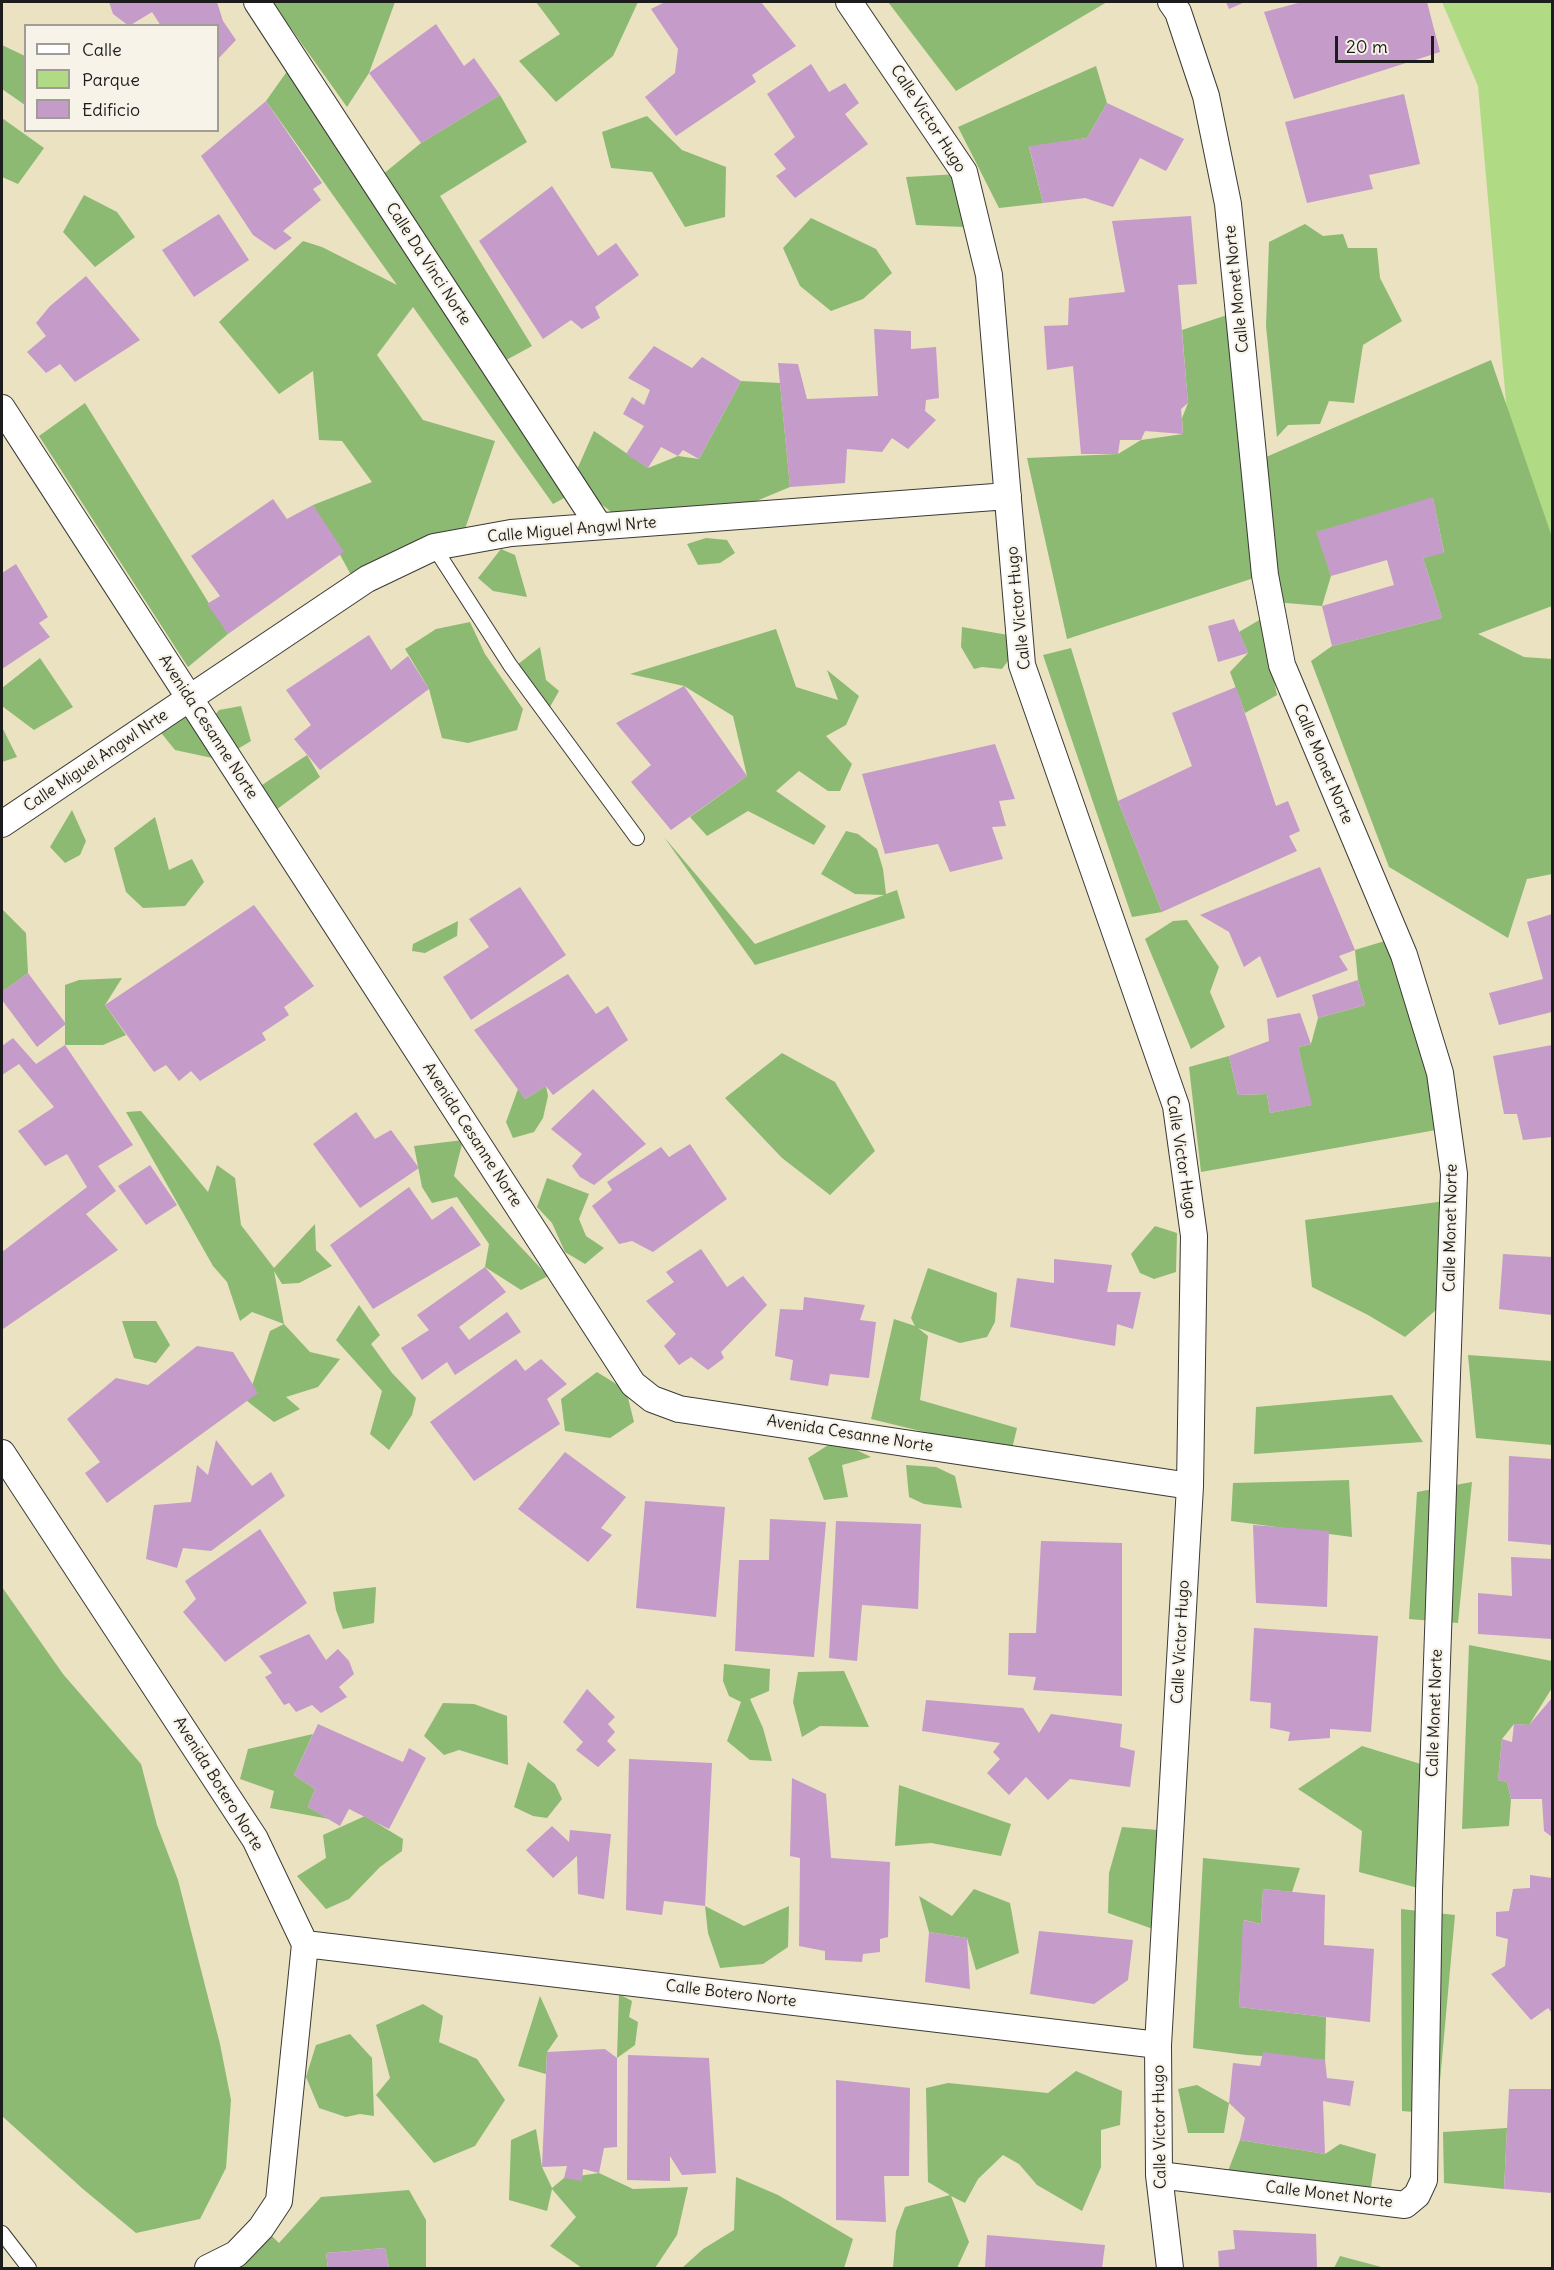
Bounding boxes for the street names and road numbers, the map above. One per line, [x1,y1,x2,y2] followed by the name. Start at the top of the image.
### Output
[886,62,970,176] street label: Calle Victor Hugo
[381,199,475,329] street label: Calle Da Vinci Norte
[1221,224,1253,354] street label: Calle Monet Norte
[487,513,657,547] street label: Calle Miguel Angwl Nrte
[1003,545,1035,671] street label: Calle Victor Hugo
[154,651,262,803] street label: Avenida Cesanne Norte
[1289,701,1357,827] street label: Calle Monet Norte
[20,706,172,816] street label: Calle Miguel Angwl Nrte
[418,1059,526,1211] street label: Avenida Cesanne Norte
[1162,1094,1200,1220] street label: Calle Victor Hugo
[1440,1164,1462,1292] street label: Calle Monet Norte
[765,1411,935,1457] street label: Avenida Cesanne Norte
[1168,1579,1194,1705] street label: Calle Victor Hugo
[1423,1649,1447,1777] street label: Calle Monet Norte
[169,1713,267,1855] street label: Avenida Botero Norte
[664,1976,798,2012] street label: Calle Botero Norte
[1149,2065,1171,2189] street label: Calle Victor Hugo
[1264,2178,1394,2212] street label: Calle Monet Norte

